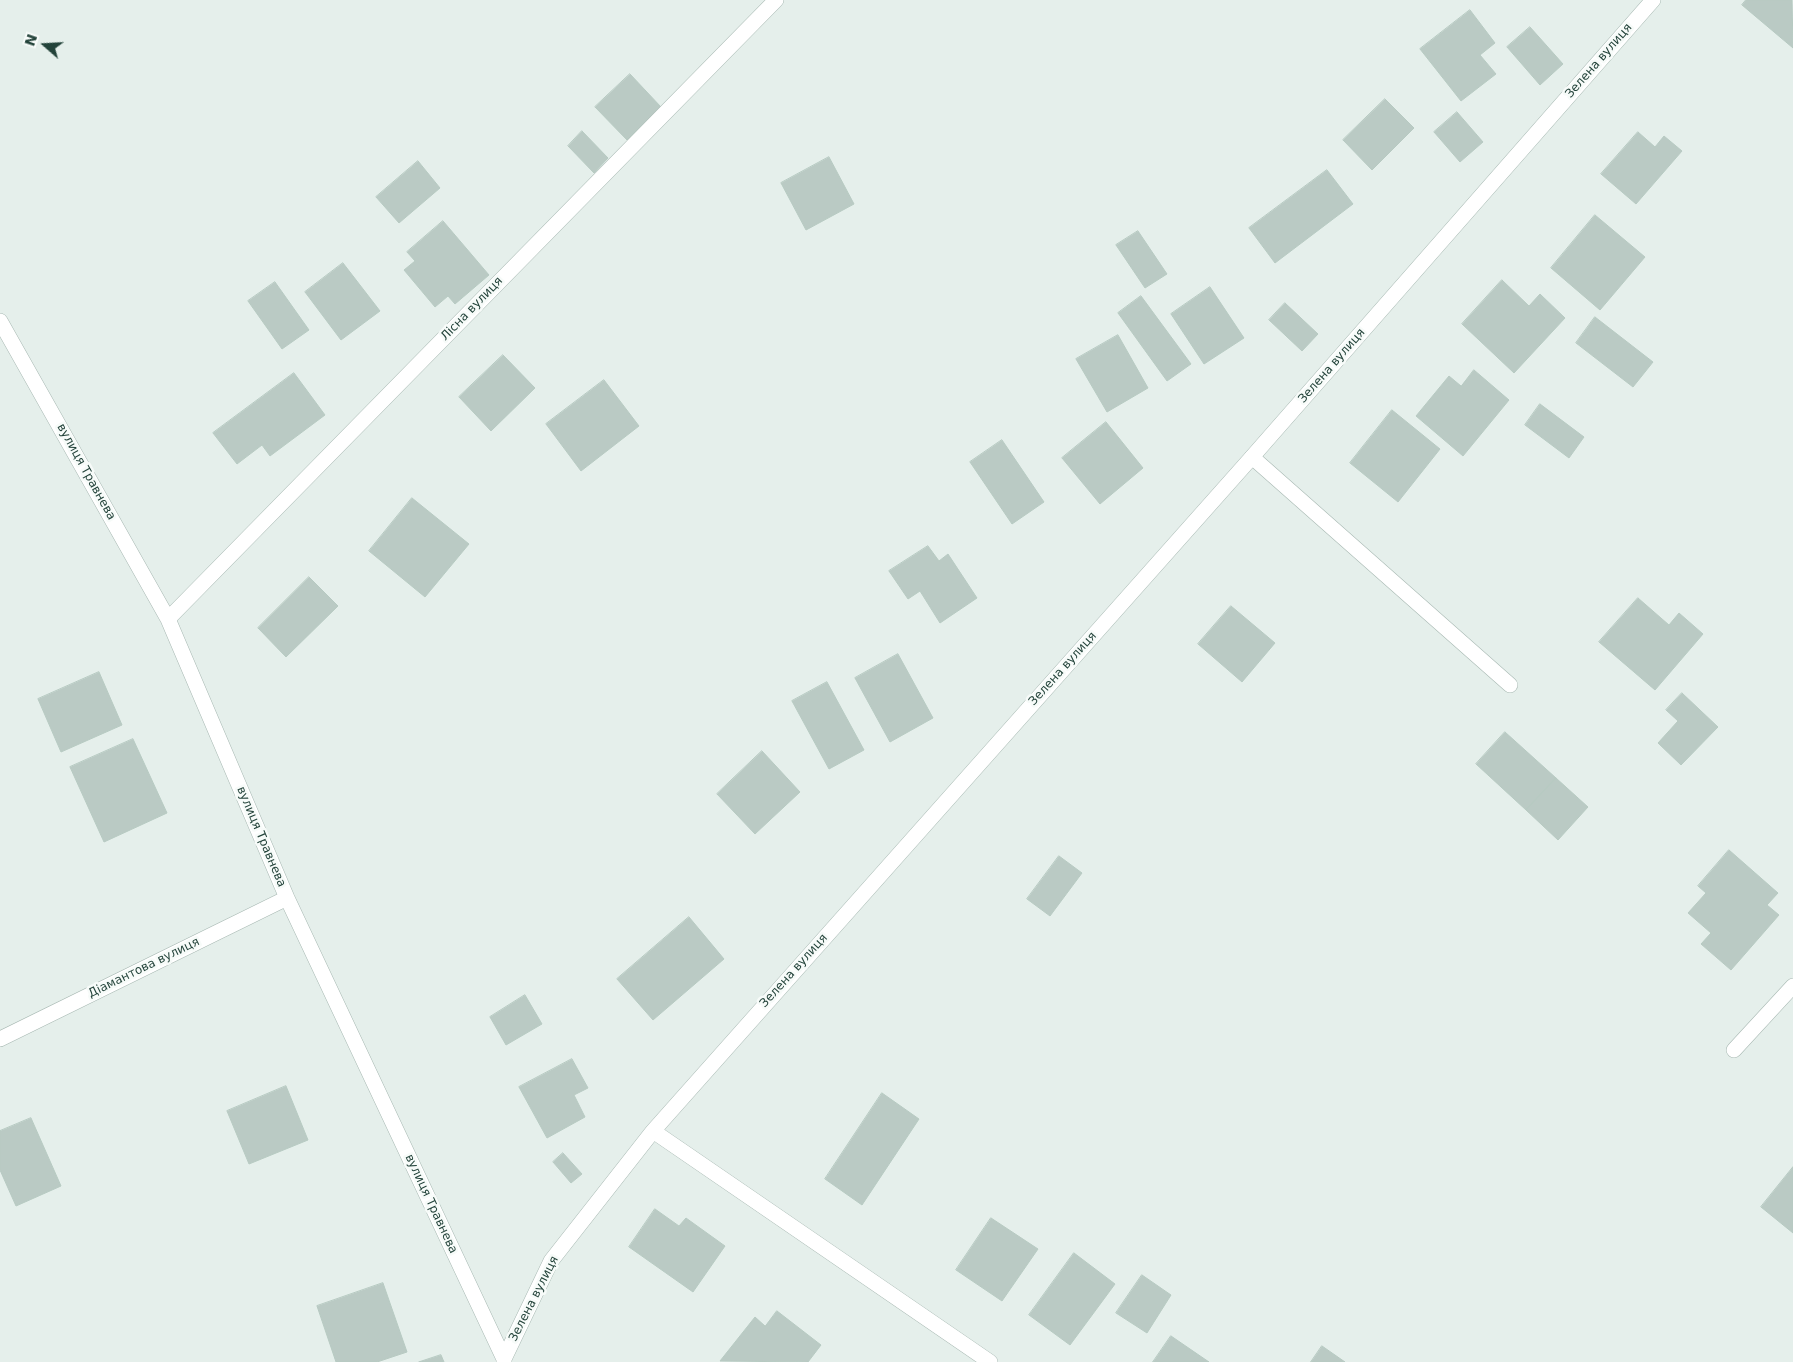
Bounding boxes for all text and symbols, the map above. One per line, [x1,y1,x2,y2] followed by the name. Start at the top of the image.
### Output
[20,20,70,70] north arrow
[1563,21,1635,101] street label: Зелена вулиця
[21,32,40,48] text: N
[438,274,506,344] street label: Лісна вулиця
[1296,326,1368,406] street label: Зелена вулиця
[54,421,118,523] street label: вулиця Травнева
[1026,629,1100,709] street label: Зелена вулиця
[233,785,289,889] street label: вулиця Травнева
[757,931,831,1011] street label: Зелена вулиця
[86,935,202,1001] street label: Діамантова вулиця
[402,1152,460,1256] street label: вулиця Травнева
[506,1254,562,1344] street label: Зелена вулиця

